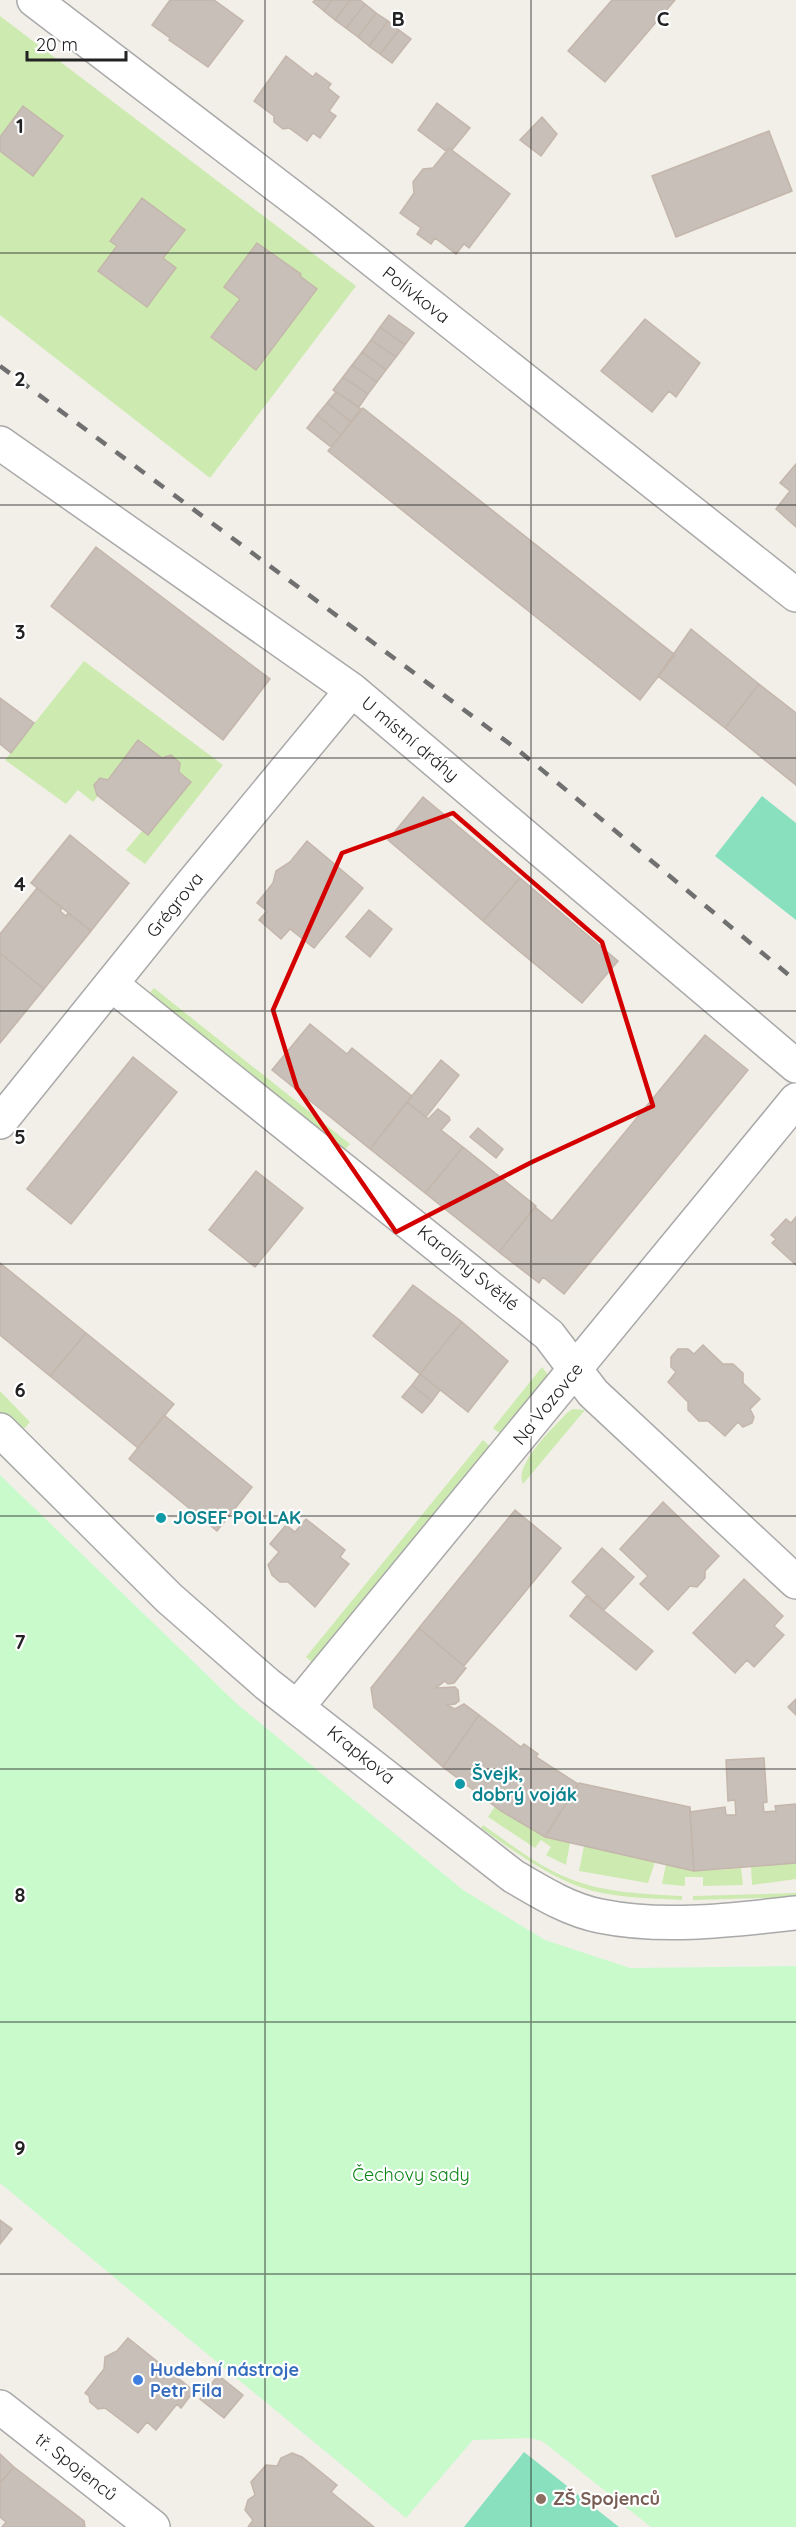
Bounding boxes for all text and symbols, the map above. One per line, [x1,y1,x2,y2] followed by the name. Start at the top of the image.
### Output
[391,6,405,31] text: B
[657,6,670,31] text: C
[27,24,126,62] scale bar
[36,33,78,56] text: 20 m
[16,113,24,138] text: 1
[378,261,455,328] street label: Polívkova
[14,366,26,391] text: 2
[15,619,25,644] text: 3
[357,691,464,786] street label: U místní dráhy
[141,867,208,942] street label: Grégrova
[14,871,26,896] text: 4
[14,1124,26,1149] text: 5
[413,1220,524,1316] street label: Karolíny Světlé
[507,1358,588,1450] street label: Na Vozovce
[14,1377,26,1402] text: 6
[173,1506,301,1529] place label: JOSEF POLLAK
[154,1511,168,1525] marker: JOSEF POLLAK
[15,1629,26,1654] text: 7
[323,1720,400,1789] street label: Krapkova
[472,1762,577,1806] place label: Švejk, dobrý voják
[453,1777,467,1791] marker: Švejk, dobrý voják
[15,1882,26,1907] text: 8
[14,2135,26,2160] text: 9
[352,2163,470,2186] park label: Čechovy sady
[150,2358,299,2402] place label: Hudební nástroje Petr Fila
[131,2373,145,2387] marker: Hudební nástroje Petr Fila
[31,2427,122,2506] street label: tř. Spojenců
[553,2487,660,2510] place label: ZŠ Spojenců
[534,2492,548,2506] marker: ZŠ Spojenců

